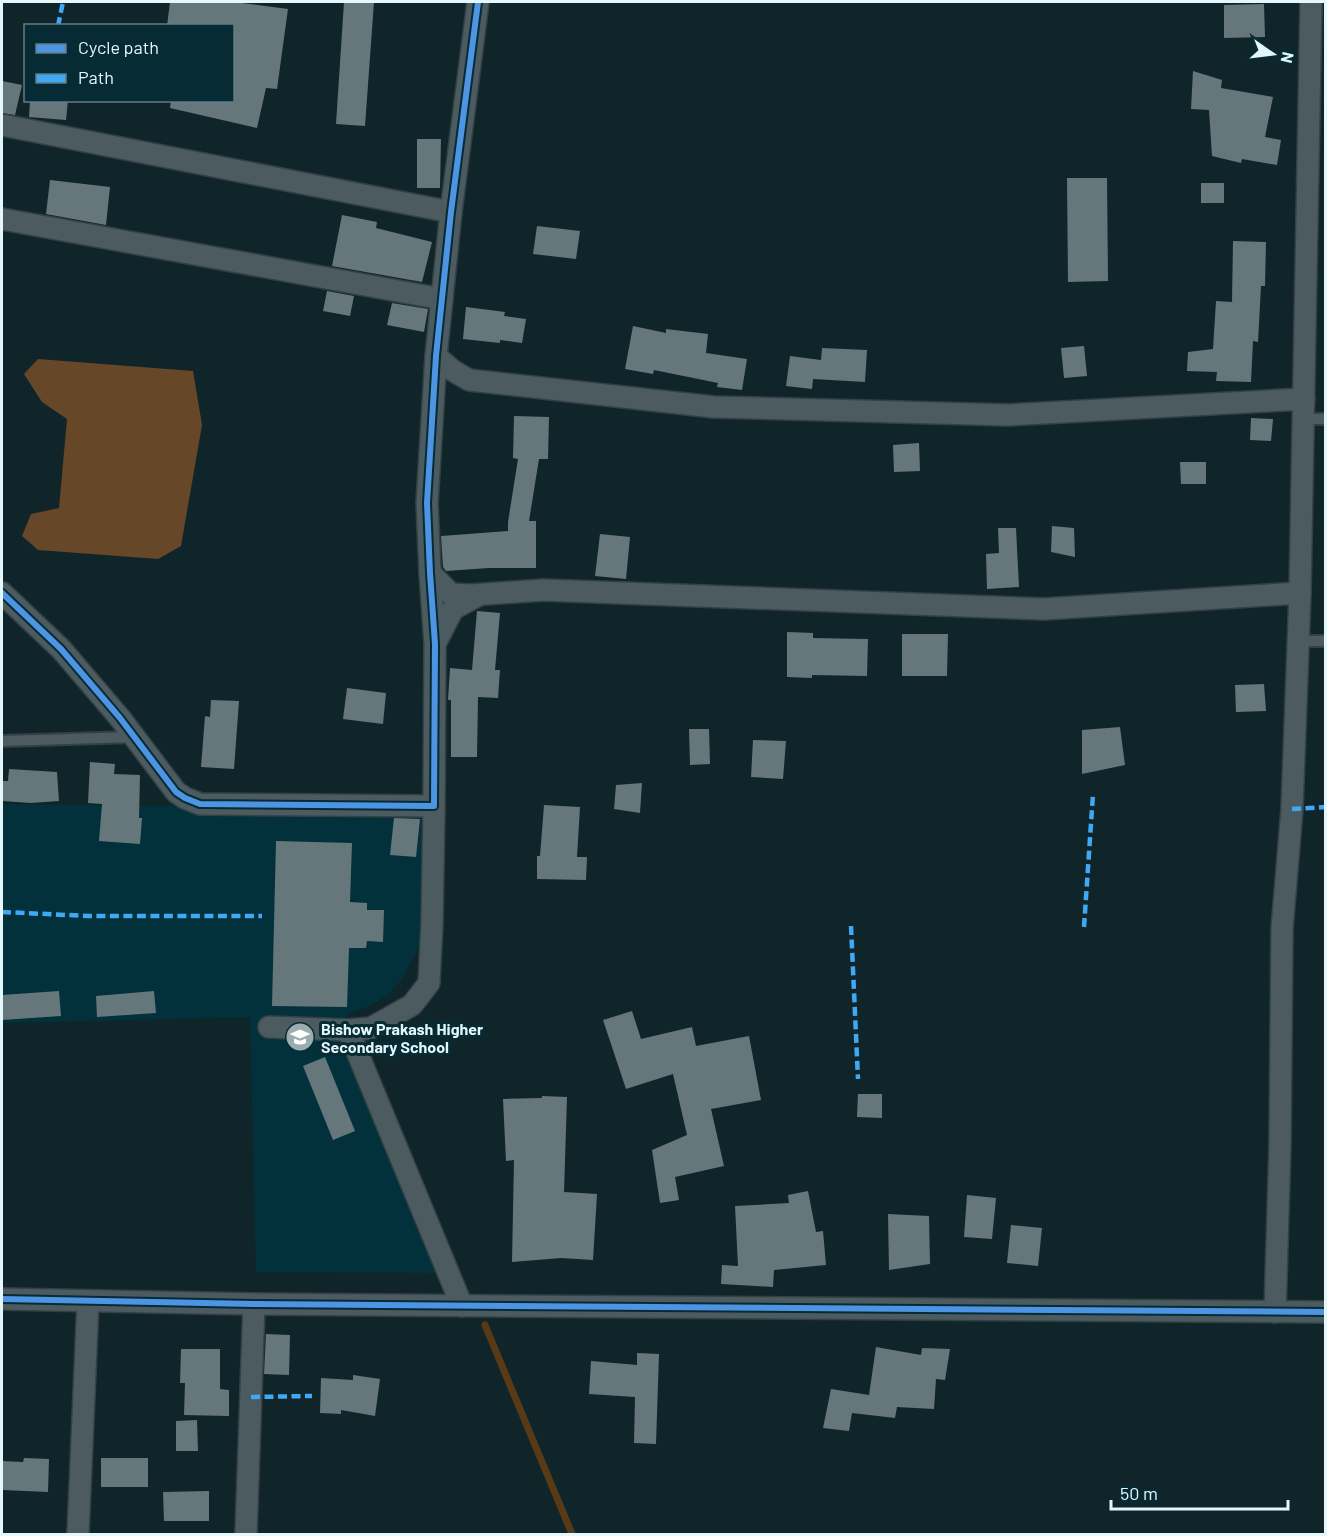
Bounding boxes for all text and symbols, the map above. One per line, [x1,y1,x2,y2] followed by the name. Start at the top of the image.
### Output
[24,24,234,102] legend
[1243,24,1303,84] north arrow
[78,36,159,58] text: Cycle path
[1278,50,1299,65] text: N
[78,66,114,88] text: Path
[321,1019,483,1056] place label: Bishow Prakash Higher Secondary School
[284,1021,316,1053] school or university icon: Bishow Prakash Higher Secondary School
[1111,1473,1288,1511] scale bar
[1120,1482,1158,1504] text: 50 m

